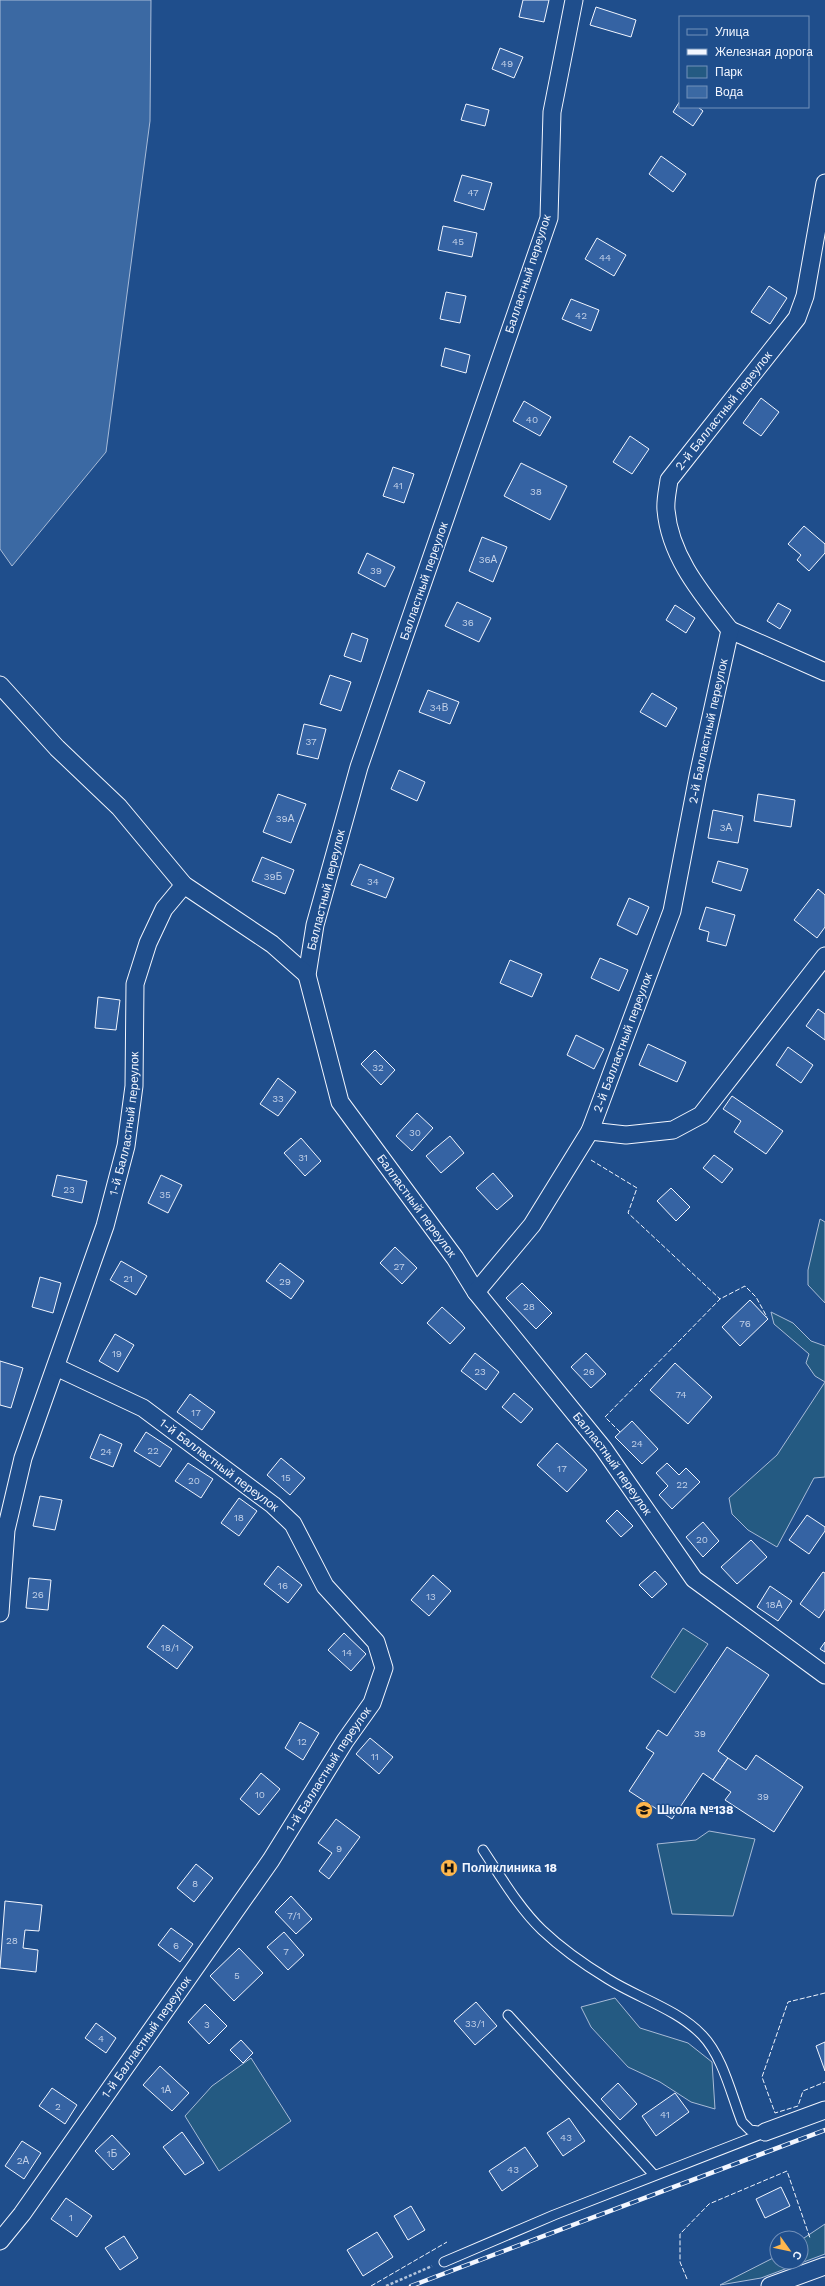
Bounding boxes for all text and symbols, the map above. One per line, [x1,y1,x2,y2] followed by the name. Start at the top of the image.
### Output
[679,16,809,108] legend
[715,25,749,39] text: Улица
[715,45,813,59] text: Железная дорога
[501,58,513,69] house number: 49
[715,65,743,79] text: Парк
[715,85,743,99] text: Вода
[467,187,479,198] house number: 47
[502,212,554,335] street label: Балластный переулок
[452,236,464,247] house number: 45
[599,252,611,263] house number: 44
[575,310,587,321] house number: 42
[672,348,775,473] street label: 2-й Балластный переулок
[526,414,538,425] house number: 40
[393,480,403,491] house number: 41
[530,486,542,497] house number: 38
[397,519,451,642] street label: Балластный переулок
[479,554,498,565] house number: 36А
[370,565,382,576] house number: 39
[462,617,474,628] house number: 36
[686,657,731,805] street label: 2-й Балластный переулок
[430,702,449,713] house number: 34В
[305,736,317,747] house number: 37
[276,813,295,824] house number: 39А
[720,822,733,833] house number: 3А
[304,827,348,952] street label: Балластный переулок
[264,871,283,882] house number: 39Б
[367,876,379,887] house number: 34
[591,970,656,1114] street label: 2-й Балластный переулок
[106,1051,141,1197] street label: 1-й Балластный переулок
[372,1062,384,1073] house number: 32
[272,1093,284,1104] house number: 33
[409,1127,421,1138] house number: 30
[298,1152,308,1163] house number: 31
[374,1152,459,1261] street label: Балластный переулок
[63,1184,75,1195] house number: 23
[159,1189,171,1200] house number: 35
[393,1261,405,1272] house number: 27
[123,1273,133,1284] house number: 21
[279,1276,291,1287] house number: 29
[523,1301,535,1312] house number: 28
[739,1318,751,1329] house number: 76
[112,1348,122,1359] house number: 19
[474,1366,486,1377] house number: 23
[583,1366,595,1377] house number: 26
[675,1389,687,1400] house number: 74
[191,1407,201,1418] house number: 17
[570,1409,655,1518] street label: Балластный переулок
[157,1416,282,1515] street label: 1-й Балластный переулок
[631,1438,643,1449] house number: 24
[147,1445,159,1456] house number: 22
[100,1446,112,1457] house number: 24
[557,1463,567,1474] house number: 17
[281,1472,291,1483] house number: 15
[188,1475,200,1486] house number: 20
[676,1479,688,1490] house number: 22
[234,1512,244,1523] house number: 18
[696,1534,708,1545] house number: 20
[278,1580,288,1591] house number: 16
[32,1589,44,1600] house number: 26
[426,1591,436,1602] house number: 13
[766,1599,783,1610] house number: 18А
[161,1642,179,1653] house number: 18/1
[342,1647,352,1658] house number: 14
[283,1704,374,1834] street label: 1-й Балластный переулок
[694,1728,706,1739] house number: 39
[297,1736,307,1747] house number: 12
[371,1751,379,1762] house number: 11
[255,1789,265,1800] house number: 10
[757,1791,769,1802] house number: 39
[634,1800,654,1820] school or university icon: Школа №138
[657,1803,733,1817] place label: Школа №138
[336,1843,342,1854] house number: 9
[439,1858,459,1878] hospital icon: Поликлиника 18
[462,1861,557,1875] place label: Поликлиника 18
[192,1878,198,1889] house number: 8
[287,1910,301,1921] house number: 7/1
[6,1935,18,1946] house number: 28
[173,1940,179,1951] house number: 6
[283,1946,289,1957] house number: 7
[234,1970,240,1981] house number: 5
[99,1973,194,2101] street label: 1-й Балластный переулок
[465,2018,485,2029] house number: 33/1
[204,2019,210,2030] house number: 3
[98,2033,104,2044] house number: 4
[161,2084,172,2095] house number: 1А
[55,2101,61,2112] house number: 2
[660,2109,670,2120] house number: 41
[560,2132,572,2143] house number: 43
[107,2148,118,2159] house number: 1Б
[17,2155,30,2166] house number: 2А
[507,2164,519,2175] house number: 43
[69,2212,73,2223] house number: 1
[769,2230,809,2270] north arrow
[789,2248,805,2262] text: С

